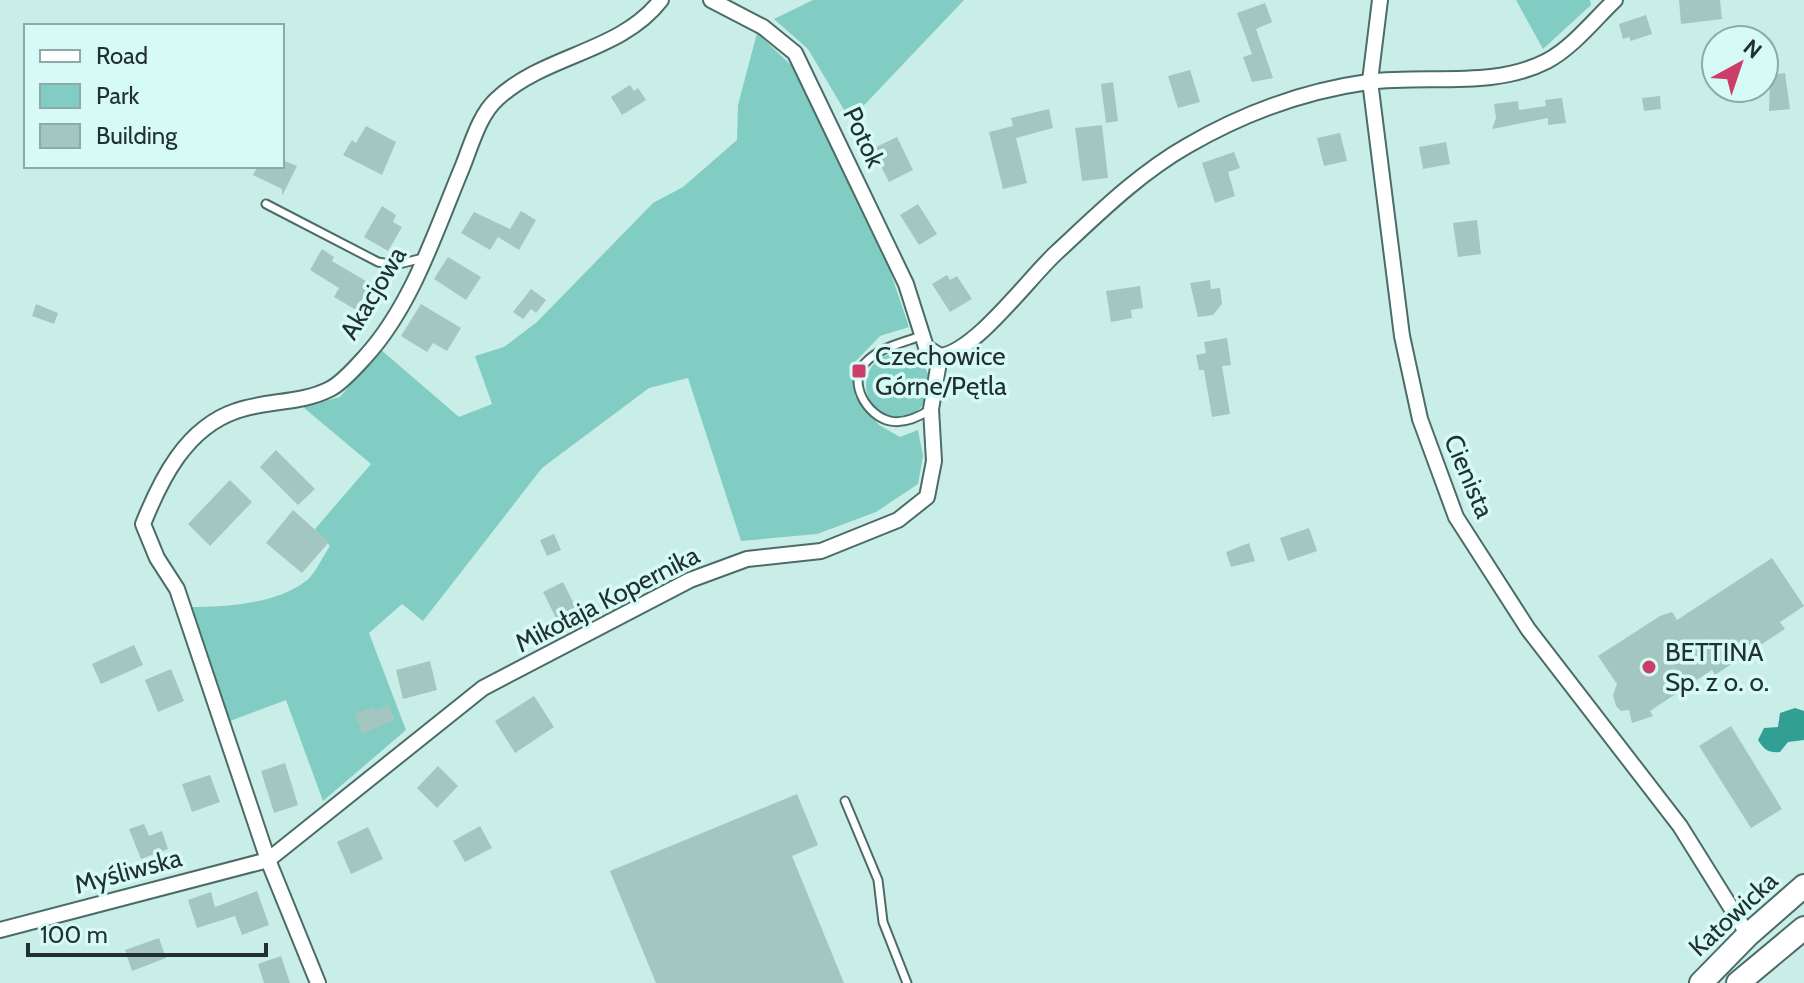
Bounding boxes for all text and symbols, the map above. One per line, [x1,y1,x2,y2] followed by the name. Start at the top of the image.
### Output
[24,24,284,168] legend
[1700,24,1780,104] north arrow
[1738,34,1767,64] text: N
[96,41,148,70] text: Road
[96,81,139,110] text: Park
[836,102,892,173] street label: Potok
[96,121,178,150] text: Building
[333,240,413,345] street label: Akacjowa
[875,340,1007,402] place label: Czechowice Górne/Pętla
[850,362,868,380] marker: Czechowice Górne/Pętla
[1437,429,1501,523] street label: Cienista
[510,539,705,659] street label: Mikołaja Kopernika
[1665,636,1769,698] place label: BETTINA Sp. z o. o.
[1640,658,1658,676] marker: BETTINA Sp. z o. o.
[71,841,186,901] street label: Myśliwska
[1682,864,1784,963] street label: Katowicka
[28,907,266,957] scale bar
[40,920,108,949] text: 100 m

